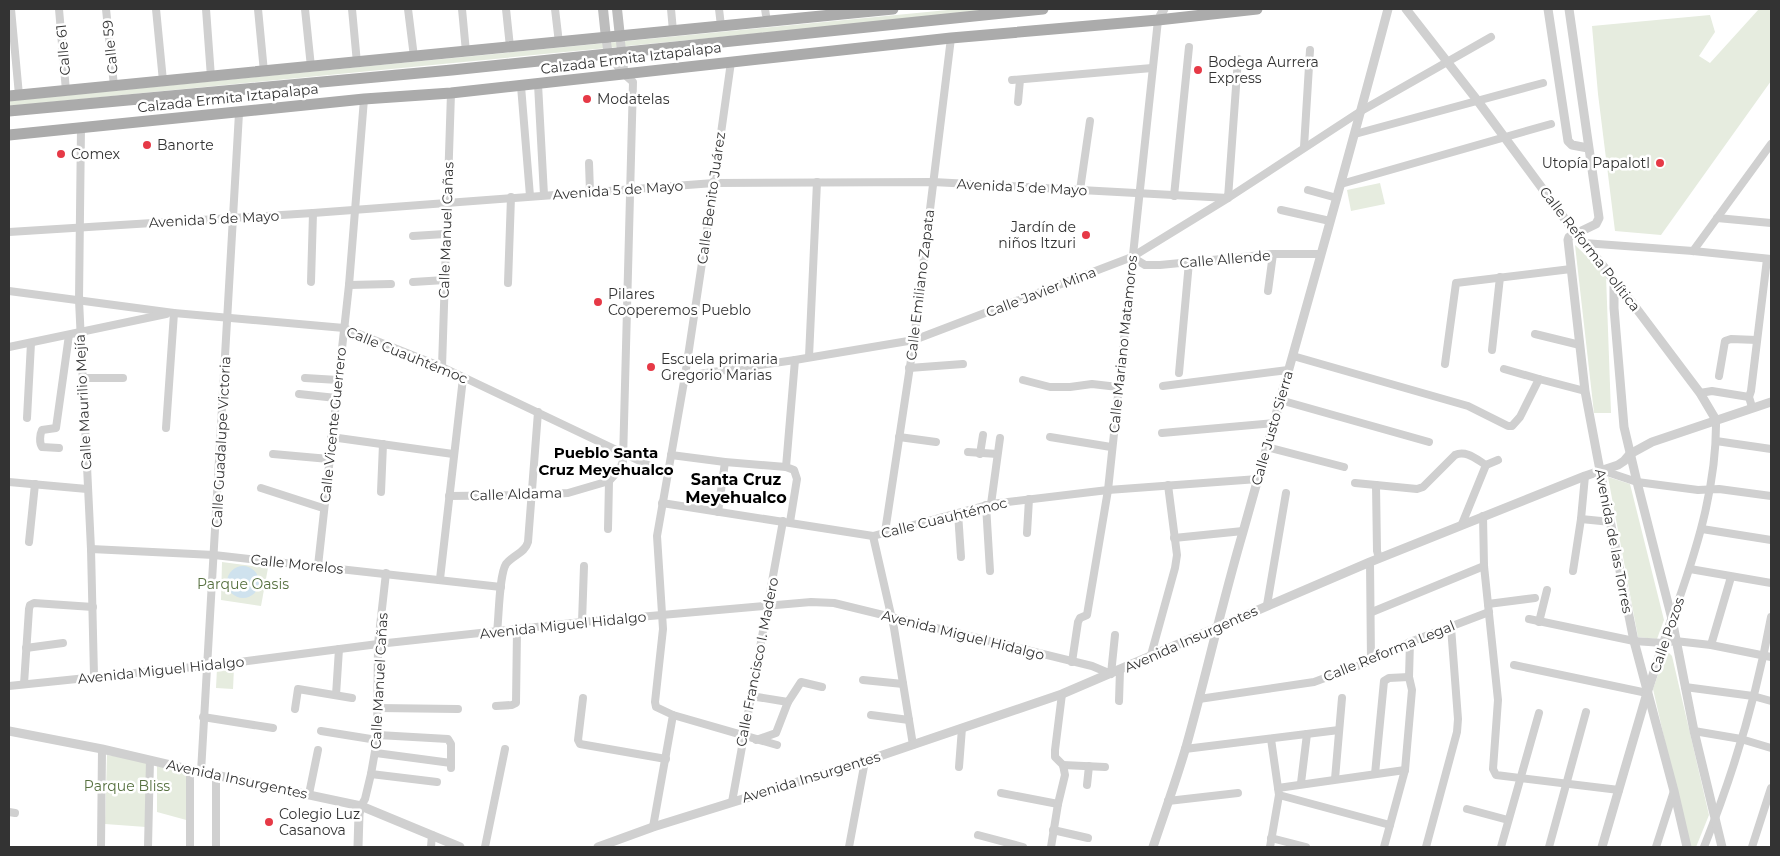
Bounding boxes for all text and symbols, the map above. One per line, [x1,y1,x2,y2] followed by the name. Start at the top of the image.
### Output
[98,19,122,75] street label: Calle 59
[52,24,74,76] street label: Calle 61
[540,38,722,78] street label: Calzada Ermita Iztapalapa
[1208,53,1319,87] place label: Bodega Aurrera Express
[1192,64,1204,76] marker: Bodega Aurrera Express
[137,80,319,116] street label: Calzada Ermita Iztapalapa
[597,90,670,108] place label: Modatelas
[581,93,593,105] marker: Modatelas
[693,131,729,265] street label: Calle Benito Juárez
[157,136,214,154] place label: Banorte
[141,139,153,151] marker: Banorte
[71,145,120,163] place label: Comex
[55,148,67,160] marker: Comex
[1542,154,1650,172] place label: Utopía Papalotl
[1654,157,1666,169] marker: Utopía Papalotl
[435,161,457,299] street label: Calle Manuel Cañas
[956,175,1088,199] street label: Avenida 5 de Mayo
[552,176,684,204] street label: Avenida 5 de Mayo
[1536,183,1644,315] street label: Calle Reforma Política
[148,207,280,231] street label: Avenida 5 de Mayo
[902,208,938,362] street label: Calle Emiliano Zapata
[998,218,1076,252] place label: Jardín de niños Itzuri
[1080,229,1092,241] marker: Jardín de niños Itzuri
[1179,246,1271,272] street label: Calle Allende
[1105,254,1141,434] street label: Calle Mariano Matamoros
[983,263,1099,321] street label: Calle Javier Mina
[608,285,751,319] place label: Pilares Cooperemos Pueblo
[592,296,604,308] marker: Pilares Cooperemos Pueblo
[344,322,470,388] street label: Calle Cuauhtémoc
[70,334,96,470] street label: Calle Maurilio Mejía
[316,346,350,504] street label: Calle Vicente Guerrero
[661,350,778,384] place label: Escuela primaria Gregorio Marias
[208,356,234,528] street label: Calle Guadalupe Victoria
[645,361,657,373] marker: Escuela primaria Gregorio Marias
[1247,369,1297,487] street label: Calle Justo Sierra
[538,443,674,479] district label: Pueblo Santa Cruz Meyehualco
[1591,467,1637,615] street label: Avenida de las Torres
[685,470,787,507] district label: Santa Cruz Meyehualco
[470,483,562,505] street label: Calle Aldama
[879,494,1009,542] street label: Calle Cuauhtémoc
[250,550,344,578] street label: Calle Morelos
[197,575,289,593] park label: Parque Oasis
[732,575,782,748] street label: Calle Francisco I. Madero
[1646,595,1688,675] street label: Calle Pozos
[1122,601,1260,676] street label: Avenida Insurgentes
[880,606,1047,664] street label: Avenida Miguel Hidalgo
[479,607,647,643] street label: Avenida Miguel Hidalgo
[366,612,392,750] street label: Calle Manuel Cañas
[1321,616,1457,686] street label: Calle Reforma Legal
[77,652,245,688] street label: Avenida Miguel Hidalgo
[740,747,883,807] street label: Avenida Insurgentes
[165,755,309,803] street label: Avenida Insurgentes
[84,777,170,795] park label: Parque Bliss
[279,805,360,839] place label: Colegio Luz Casanova
[263,816,275,828] marker: Colegio Luz Casanova

